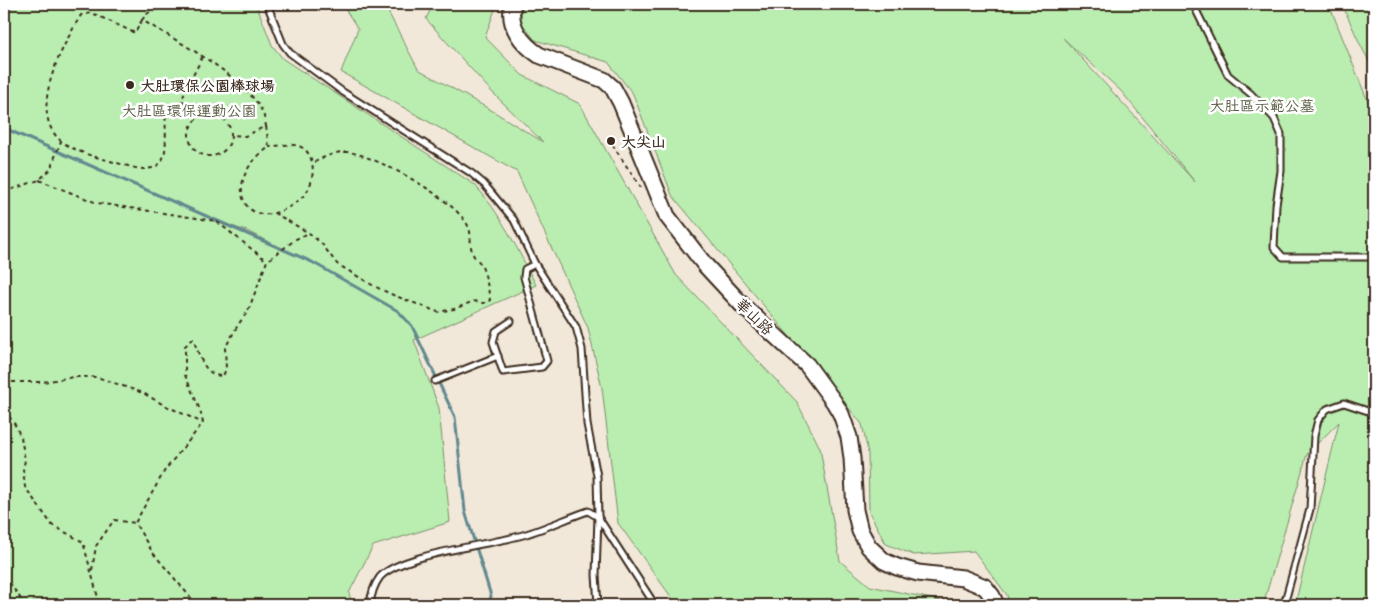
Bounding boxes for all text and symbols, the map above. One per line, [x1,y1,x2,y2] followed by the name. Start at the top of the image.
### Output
[140,75,275,95] place label: 大肚環保公園棒球場
[124,79,136,91] marker: 大肚環保公園棒球場
[1209,95,1315,115] park label: 大肚區示範公墓
[121,100,257,120] park label: 大肚區環保運動公園
[621,131,666,151] place label: 大尖山
[605,135,617,147] marker: 大尖山
[732,293,778,339] street label: 華山路

